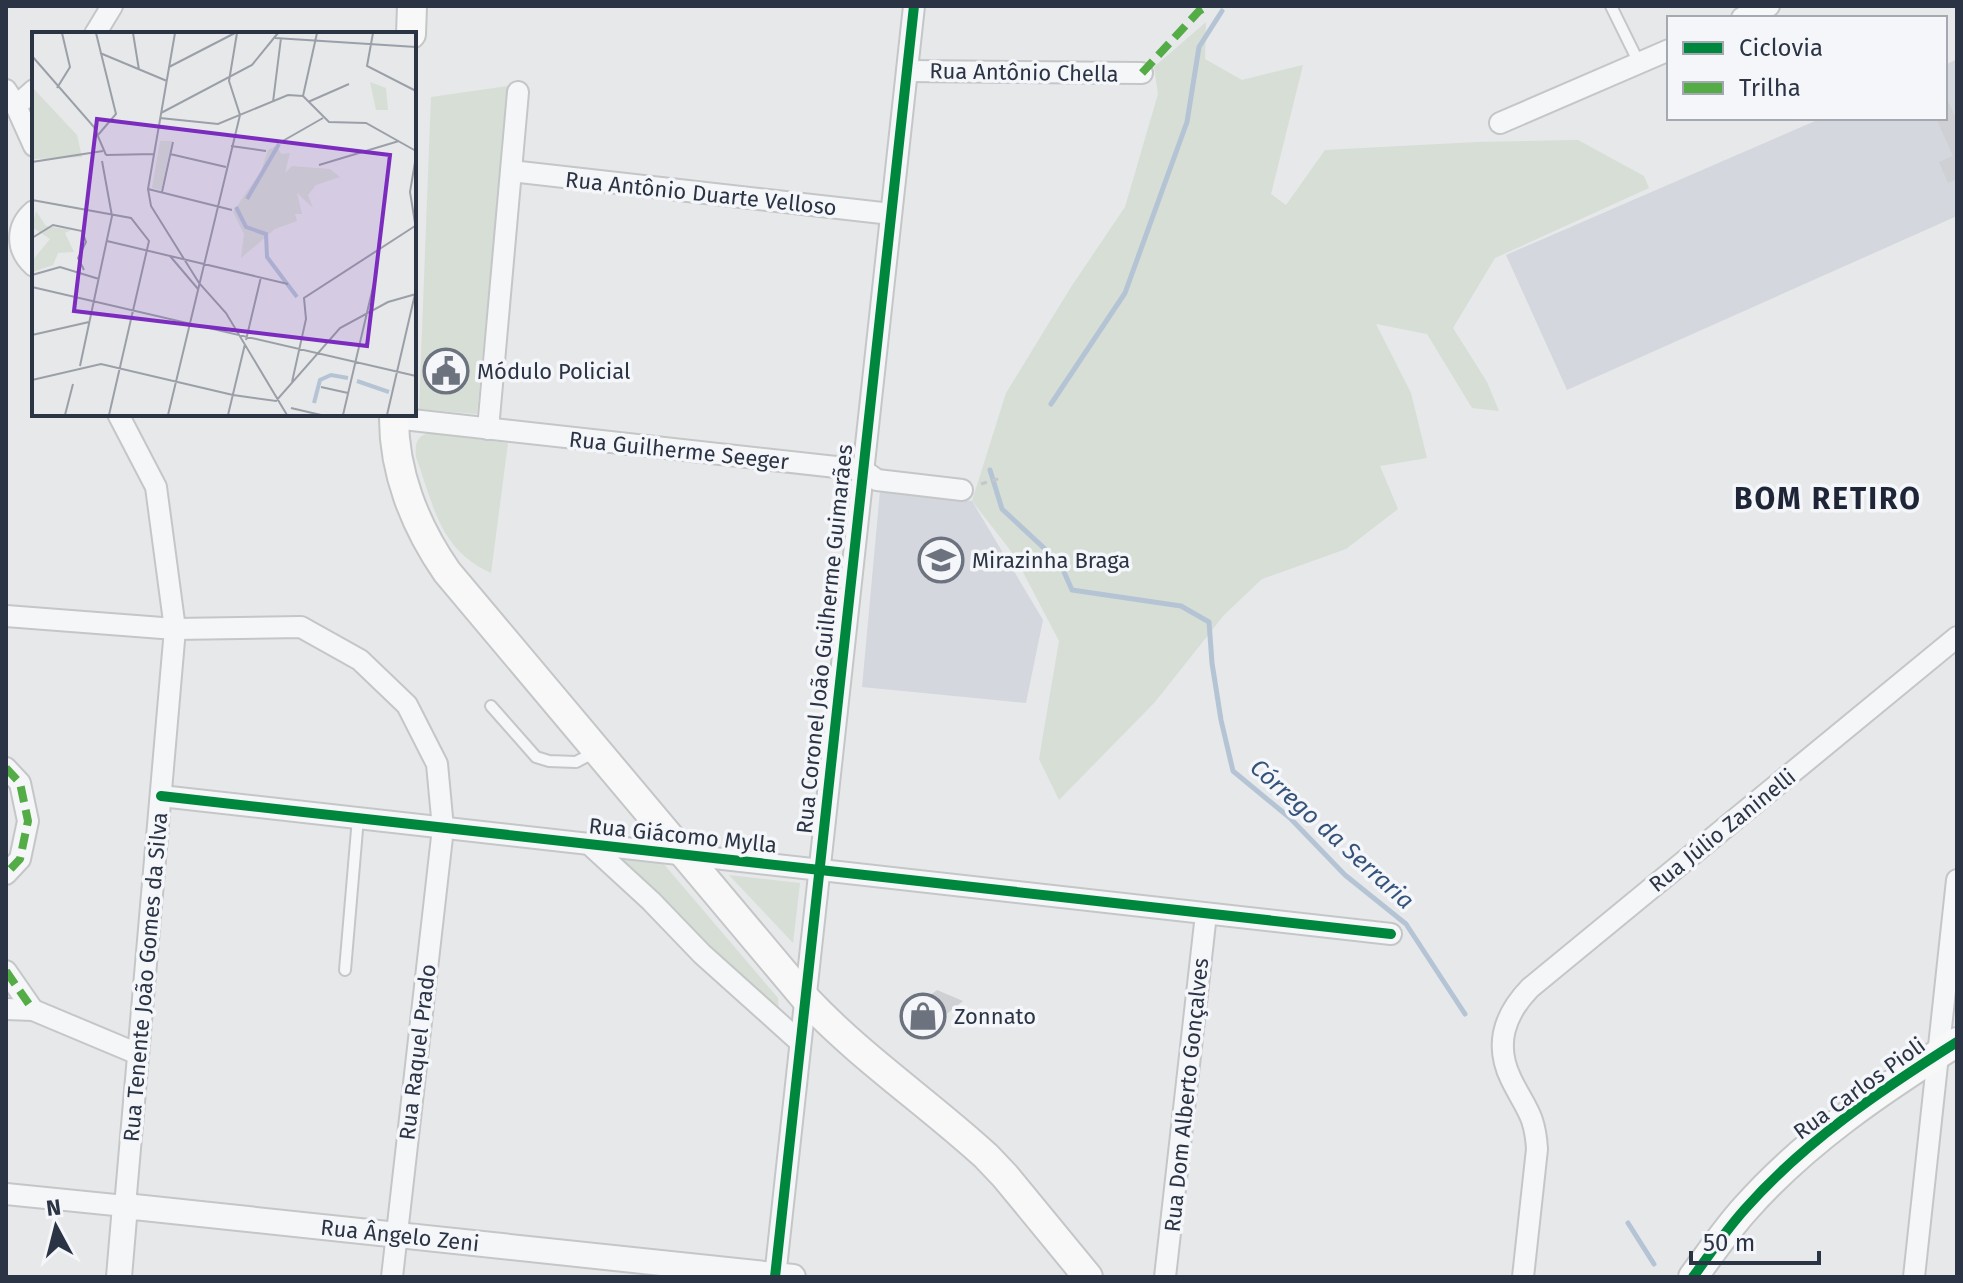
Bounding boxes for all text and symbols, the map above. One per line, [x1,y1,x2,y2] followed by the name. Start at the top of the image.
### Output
[1667,16,1947,120] legend
[32,32,416,416] inset map
[1739,34,1823,62] text: Ciclovia
[929,57,1119,88] street label: Rua Antônio Chella
[1739,74,1801,102] text: Trilha
[564,166,838,221] street label: Rua Antônio Duarte Velloso
[422,347,470,395] public building icon: Módulo Policial
[477,358,630,385] place label: Módulo Policial
[568,426,791,476] street label: Rua Guilherme Seeger
[791,443,858,835] street label: Rua Coronel João Guilherme Guimarães
[1734,481,1922,517] district label: BOM RETIRO
[917,536,965,584] school or university icon: Mirazinha Braga
[972,547,1130,574] place label: Mirazinha Braga
[1244,753,1420,915] water label: Córrego da Serraria
[1644,763,1801,898] street label: Rua Júlio Zaninelli
[118,811,173,1143] street label: Rua Tenente João Gomes da Silva
[587,812,778,859] street label: Rua Giácomo Mylla
[1159,957,1214,1233] street label: Rua Dom Alberto Gonçalves
[393,962,442,1142] street label: Rua Raquel Prado
[899,992,947,1040] shop icon: Zonnato
[954,1003,1036,1030] place label: Zonnato
[1788,1032,1930,1145] street label: Rua Carlos Pioli
[16,1187,96,1267] north arrow
[45,1193,63,1222] text: N
[319,1214,481,1257] street label: Rua Ângelo Zeni
[1691,1215,1819,1265] scale bar
[1703,1229,1755,1257] text: 50 m

